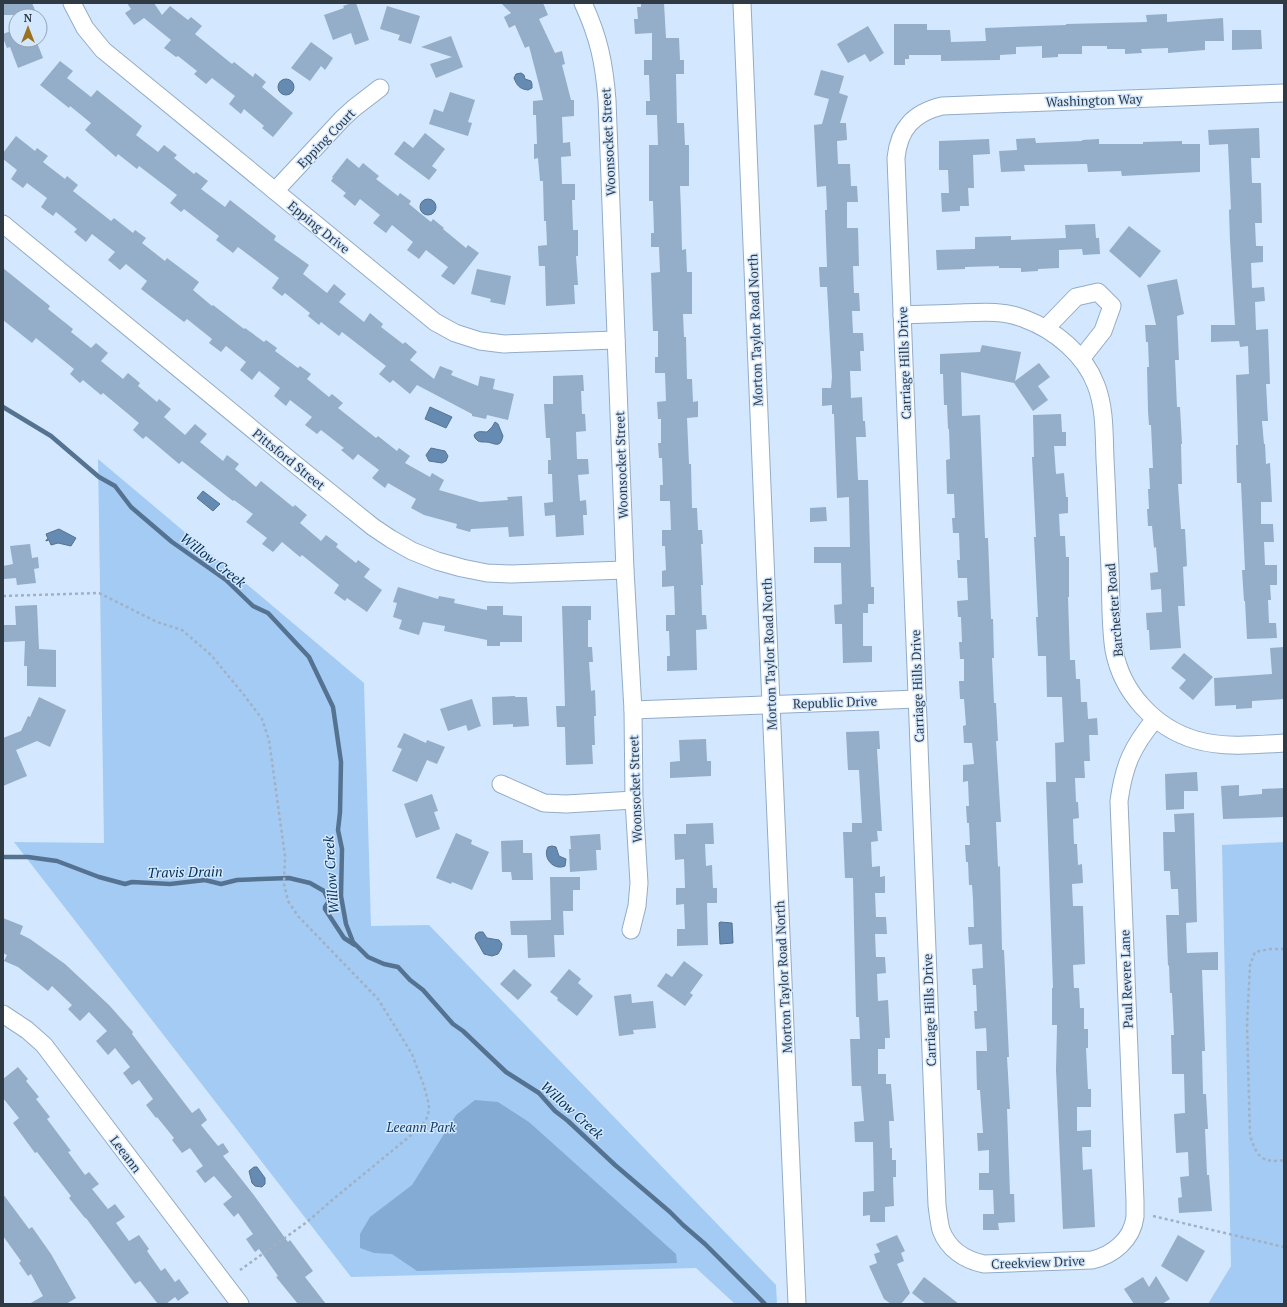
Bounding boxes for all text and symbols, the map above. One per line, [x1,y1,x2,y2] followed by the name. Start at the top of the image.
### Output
[8,8,48,48] north arrow
[24,11,33,25] text: N
[596,87,620,196] street label: Woonsocket Street
[1045,89,1143,111] street label: Washington Way
[293,104,359,172] street label: Epping Court
[284,196,354,258] street label: Epping Drive
[743,253,767,407] street label: Morton Taylor Road North
[893,306,915,420] street label: Carriage Hills Drive
[610,411,632,519] street label: Woonsocket Street
[249,424,329,494] street label: Pittsford Street
[177,528,250,591] water label: Willow Creek
[1101,562,1127,658] street label: Barchester Road
[757,577,781,731] street label: Morton Taylor Road North
[906,629,928,743] street label: Carriage Hills Drive
[792,692,878,712] street label: Republic Drive
[624,735,646,843] street label: Woonsocket Street
[318,835,343,915] water label: Willow Creek
[147,861,223,882] water label: Travis Drain
[770,900,796,1054] street label: Morton Taylor Road North
[1115,929,1137,1029] street label: Paul Revere Lane
[918,953,940,1067] street label: Carriage Hills Drive
[537,1076,608,1143] water label: Willow Creek
[386,1118,456,1136] park label: Leeann Park
[106,1132,146,1176] street label: Leeann
[991,1251,1085,1273] street label: Creekview Drive

